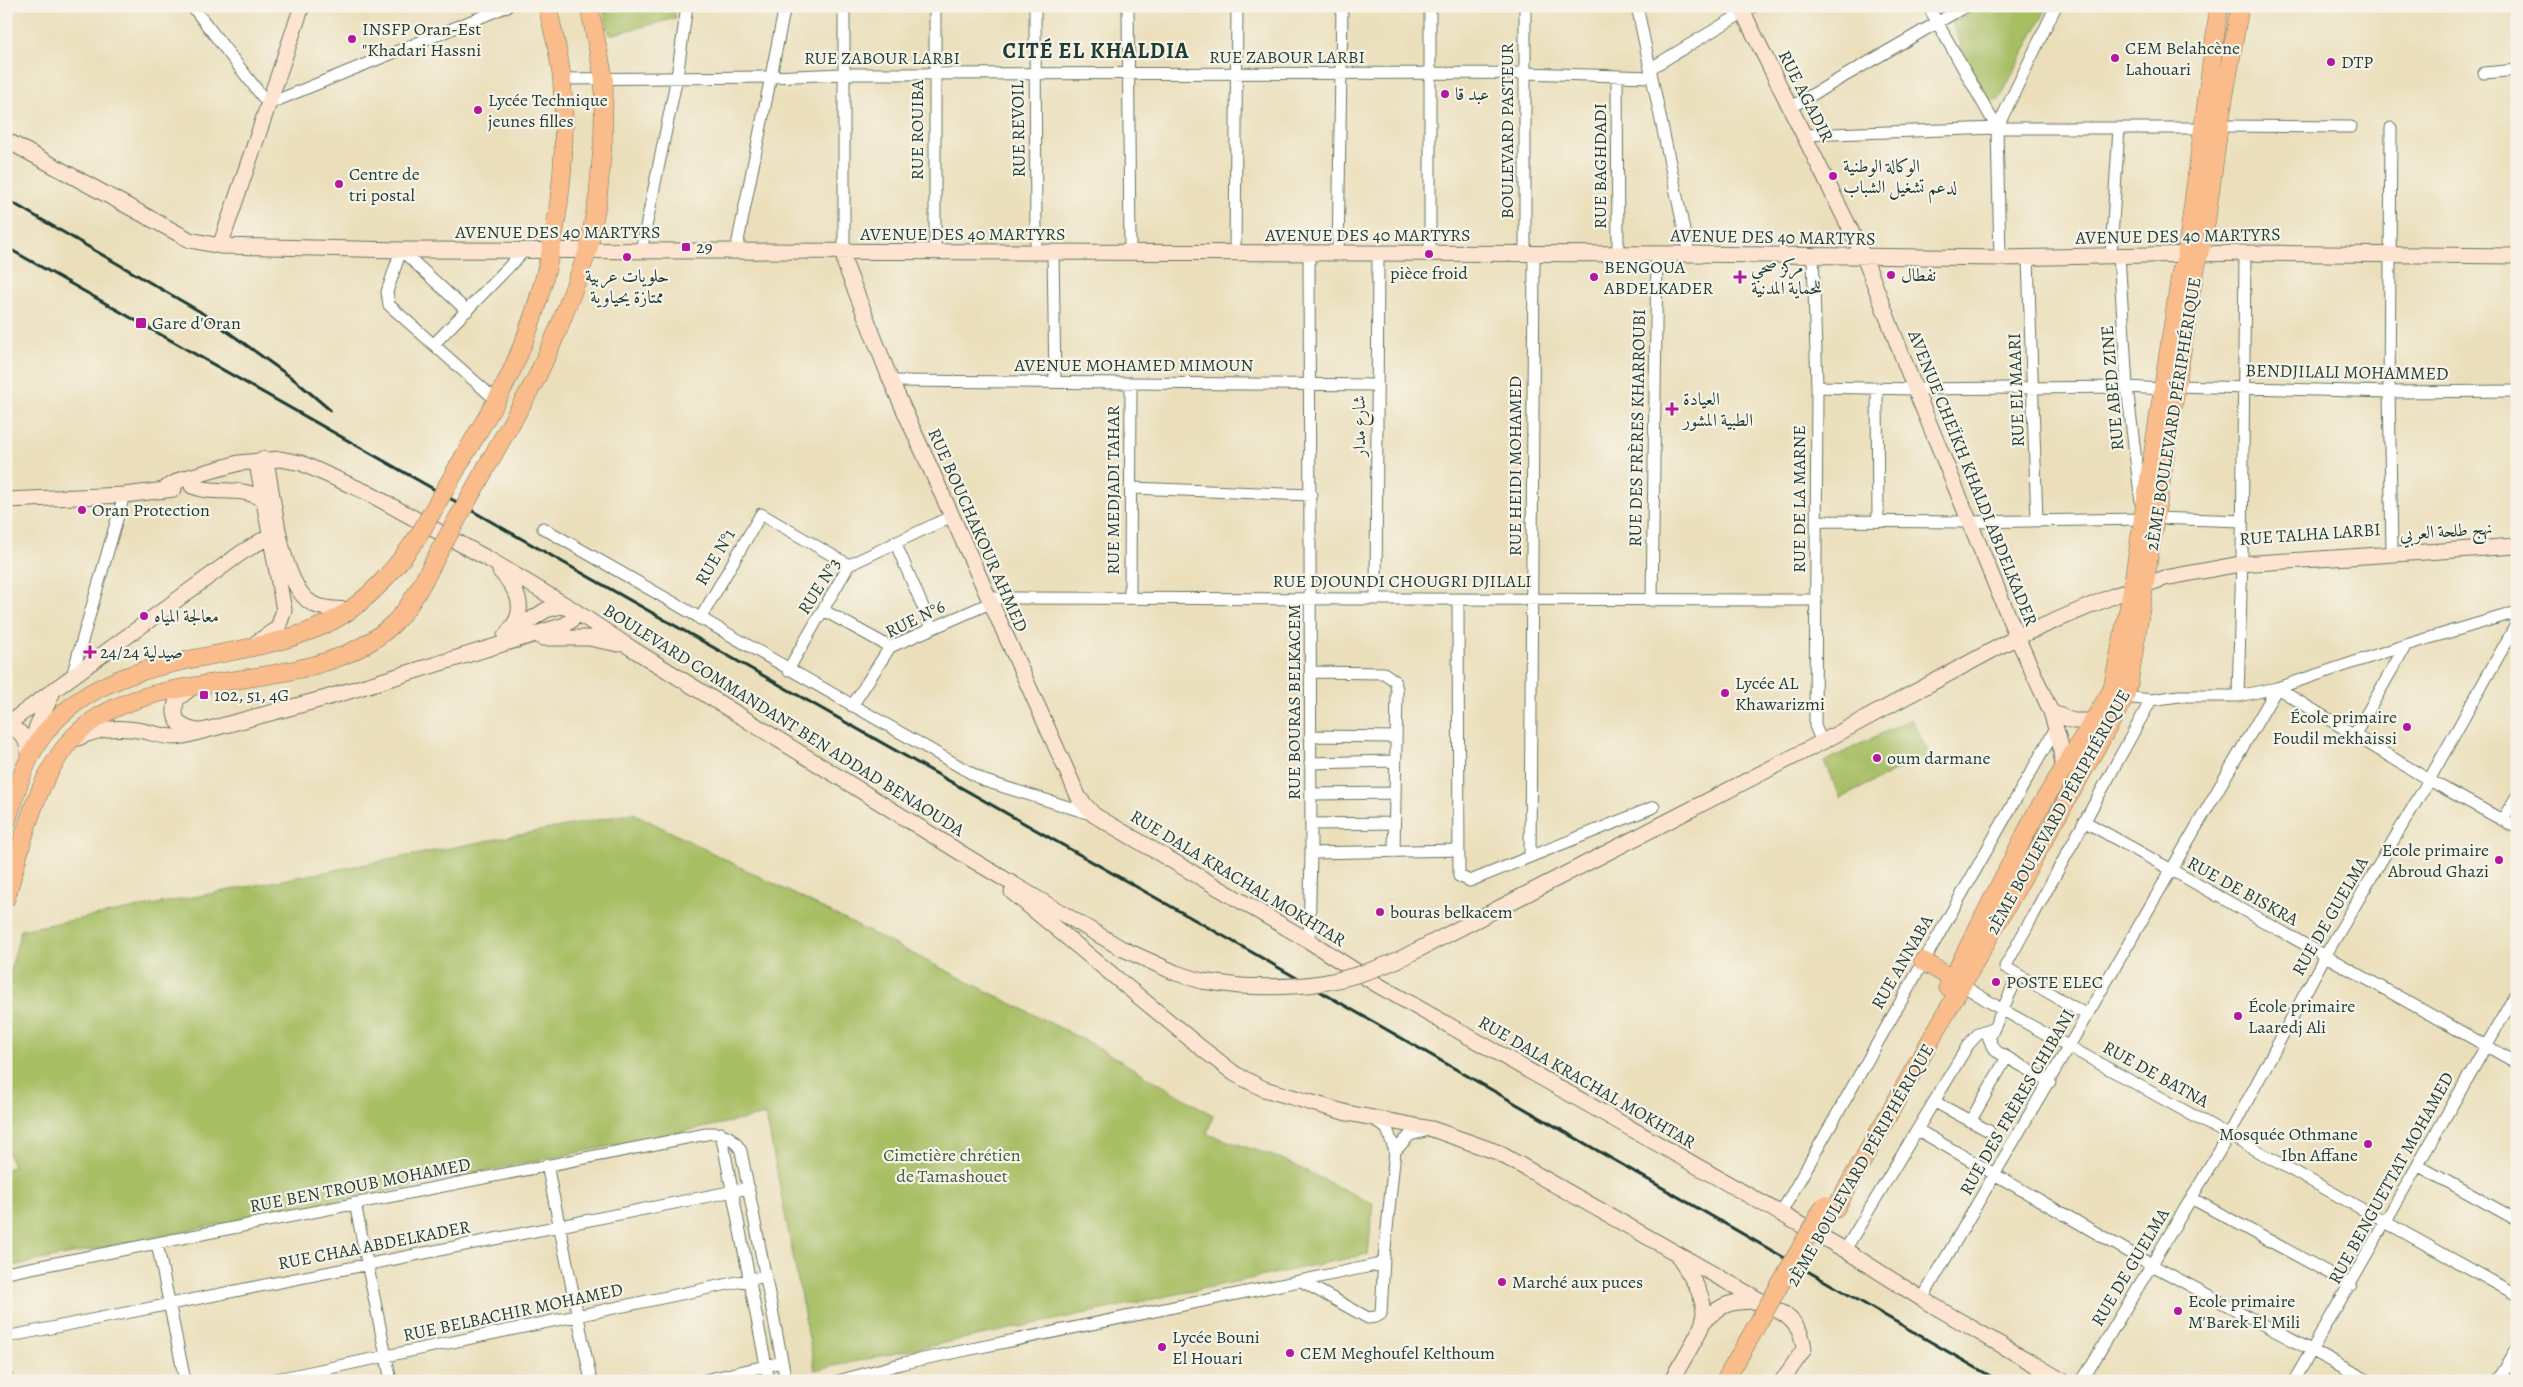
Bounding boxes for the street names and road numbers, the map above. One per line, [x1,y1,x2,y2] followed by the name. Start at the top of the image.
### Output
[1495,43,1519,219] street label: BOULEVARD PASTEUR
[1209,45,1365,69] street label: RUE ZABOUR LARBI
[804,46,960,70] street label: RUE ZABOUR LARBI
[1773,46,1839,146] street label: RUE AGADIR
[905,79,929,180] street label: RUE ROUIBA
[1005,79,1031,178] street label: RUE REVOIL
[1588,103,1612,229] street label: RUE BAGHDADI
[454,220,661,244] street label: AVENUE DES 40 MARTYRS
[859,222,1066,246] street label: AVENUE DES 40 MARTYRS
[2074,222,2281,250] street label: AVENUE DES 40 MARTYRS
[1264,223,1471,247] street label: AVENUE DES 40 MARTYRS
[1669,223,1876,251] street label: AVENUE DES 40 MARTYRS
[2140,276,2206,552] street label: 2ÈME BOULEVARD PÉRIPHÉRIQUE
[1623,309,1651,547] street label: RUE DES FRÈRES KHARROUBI
[2095,324,2129,452] street label: RUE ABED ZINE
[1902,326,2044,629] street label: AVENUE CHEÏKH KHALDI ABDELKADER
[2002,333,2030,447] street label: RUE EL MAARI
[1014,353,1253,377] street label: AVENUE MOHAMED MIMOUN
[2245,358,2449,386] street label: BENDJILALI MOHAMMED
[1503,376,1527,556] street label: RUE HEIDI MOHAMED
[1347,395,1374,459] street label: شارع مدار
[1101,405,1125,575] street label: RUE MEDJADI TAHAR
[922,424,1034,636] street label: RUE BOUCHAKOUR AHMED
[1787,425,1811,573] street label: RUE DE LA MARNE
[2399,516,2493,550] street label: نهج طلحة العربي
[2239,517,2381,551] street label: RUE TALHA LARBI
[689,524,741,590] street label: RUE N°1
[792,553,846,619] street label: RUE N°3
[1273,569,1531,593] street label: RUE DJOUNDI CHOUGRI DJILALI
[881,594,949,644] street label: RUE N°6
[599,598,970,842] street label: BOULEVARD COMMANDANT BEN ADDAD BENAOUDA
[1282,604,1306,800] street label: RUE BOURAS BELKACEM
[1980,685,2136,939] street label: 2ÈME BOULEVARD PÉRIPHÉRIQUE
[1126,804,1350,952] street label: RUE DALA KRACHAL MOKHTAR
[2183,851,2303,932] street label: RUE DE BISKRA
[2286,852,2374,980] street label: RUE DE GUELMA
[1865,910,1939,1014] street label: RUE ANNABA
[1954,1005,2080,1199] street label: RUE DES FRÈRES CHIBANI
[1474,1010,1700,1154] street label: RUE DALA KRACHAL MOKHTAR
[2099,1035,2214,1113] street label: RUE DE BATNA
[1780,1039,1940,1291] street label: 2ÈME BOULEVARD PÉRIPHÉRIQUE
[2323,1068,2459,1288] street label: RUE BENGUETTAT MOHAMED
[247,1152,473,1218] street label: RUE BEN TROUB MOHAMED
[2085,1203,2175,1331] street label: RUE DE GUELMA
[276,1215,472,1275] street label: RUE CHAA ABDELKADER
[401,1277,625,1347] street label: RUE BELBACHIR MOHAMED

